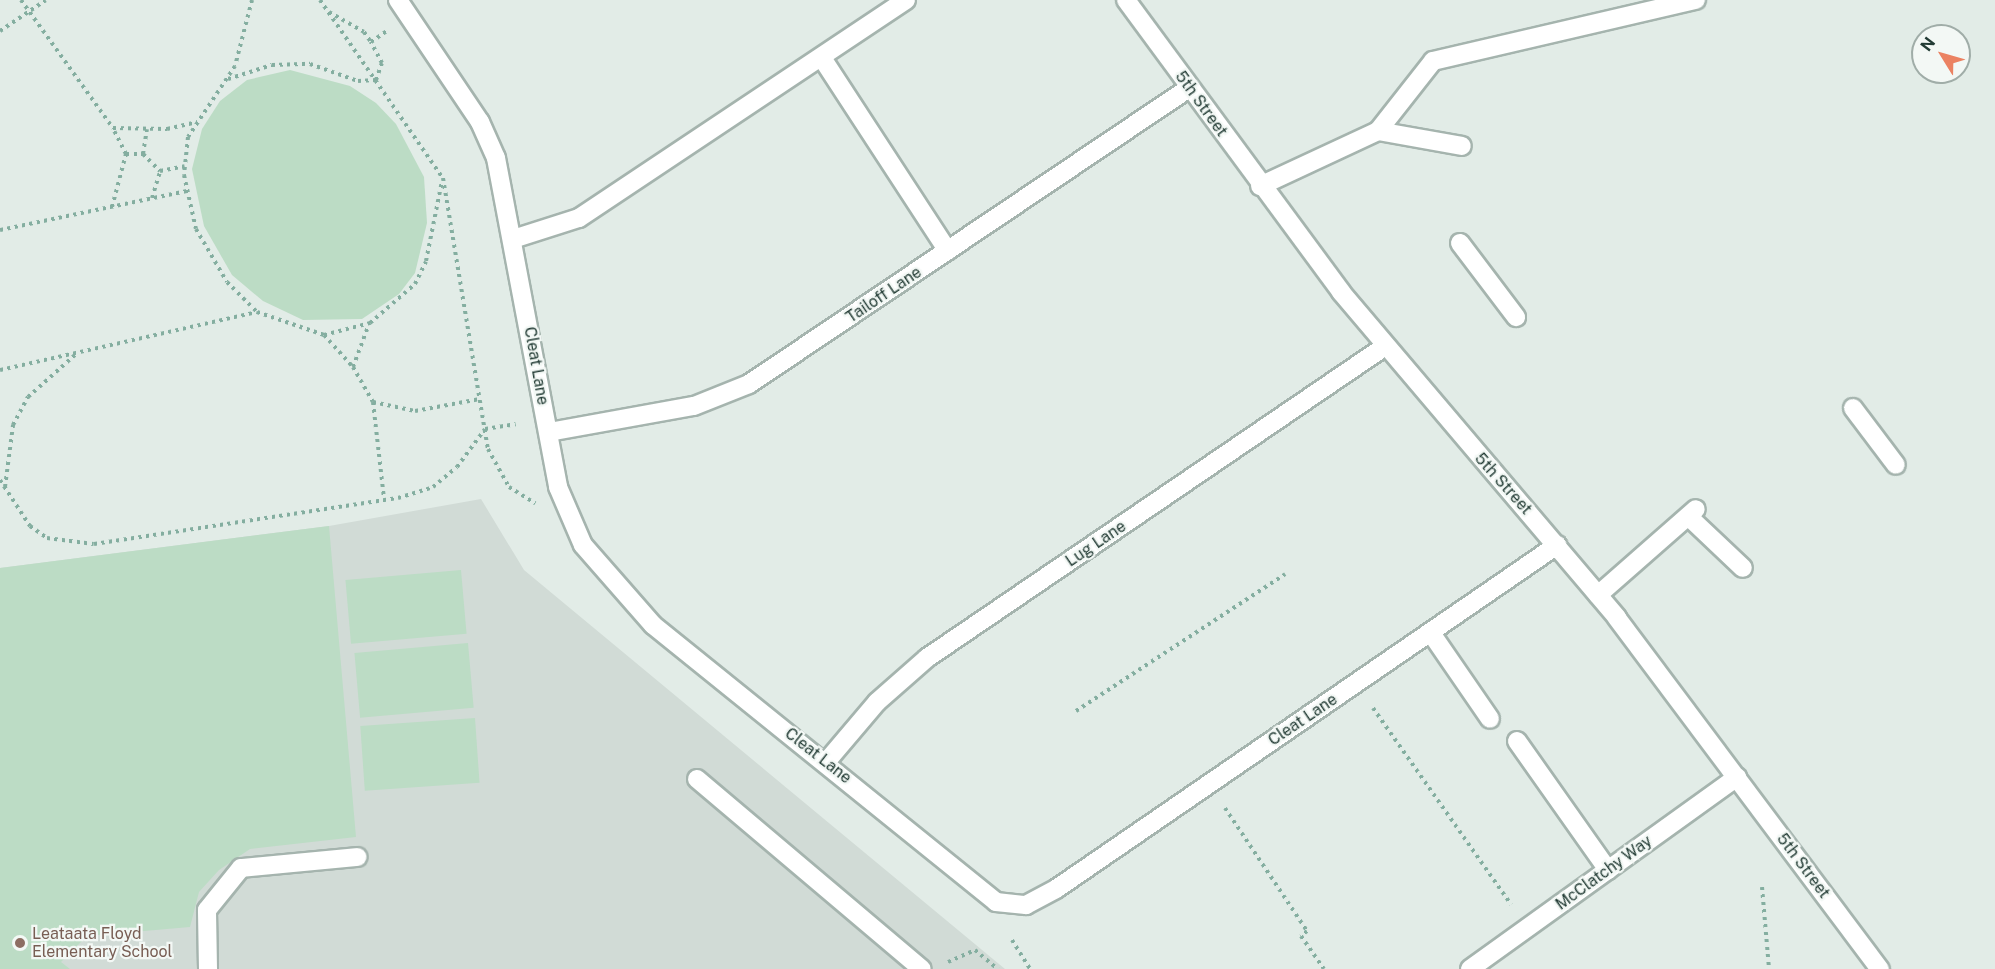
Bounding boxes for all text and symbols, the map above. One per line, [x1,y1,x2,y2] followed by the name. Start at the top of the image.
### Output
[1911,24,1971,84] north arrow
[1916,33,1939,55] text: N
[1171,67,1231,141] street label: 5th Street
[843,263,925,327] street label: Tailoff Lane
[520,325,552,407] street label: Cleat Lane
[1470,449,1536,519] street label: 5th Street
[1062,517,1130,571] street label: Lug Lane
[1265,690,1341,750] street label: Cleat Lane
[781,724,855,788] street label: Cleat Lane
[1772,830,1834,902] street label: 5th Street
[1552,832,1656,914] street label: McClatchy Way
[32,924,172,962] place label: Leataata Floyd Elementary School
[13,936,27,950] marker: Leataata Floyd Elementary School

